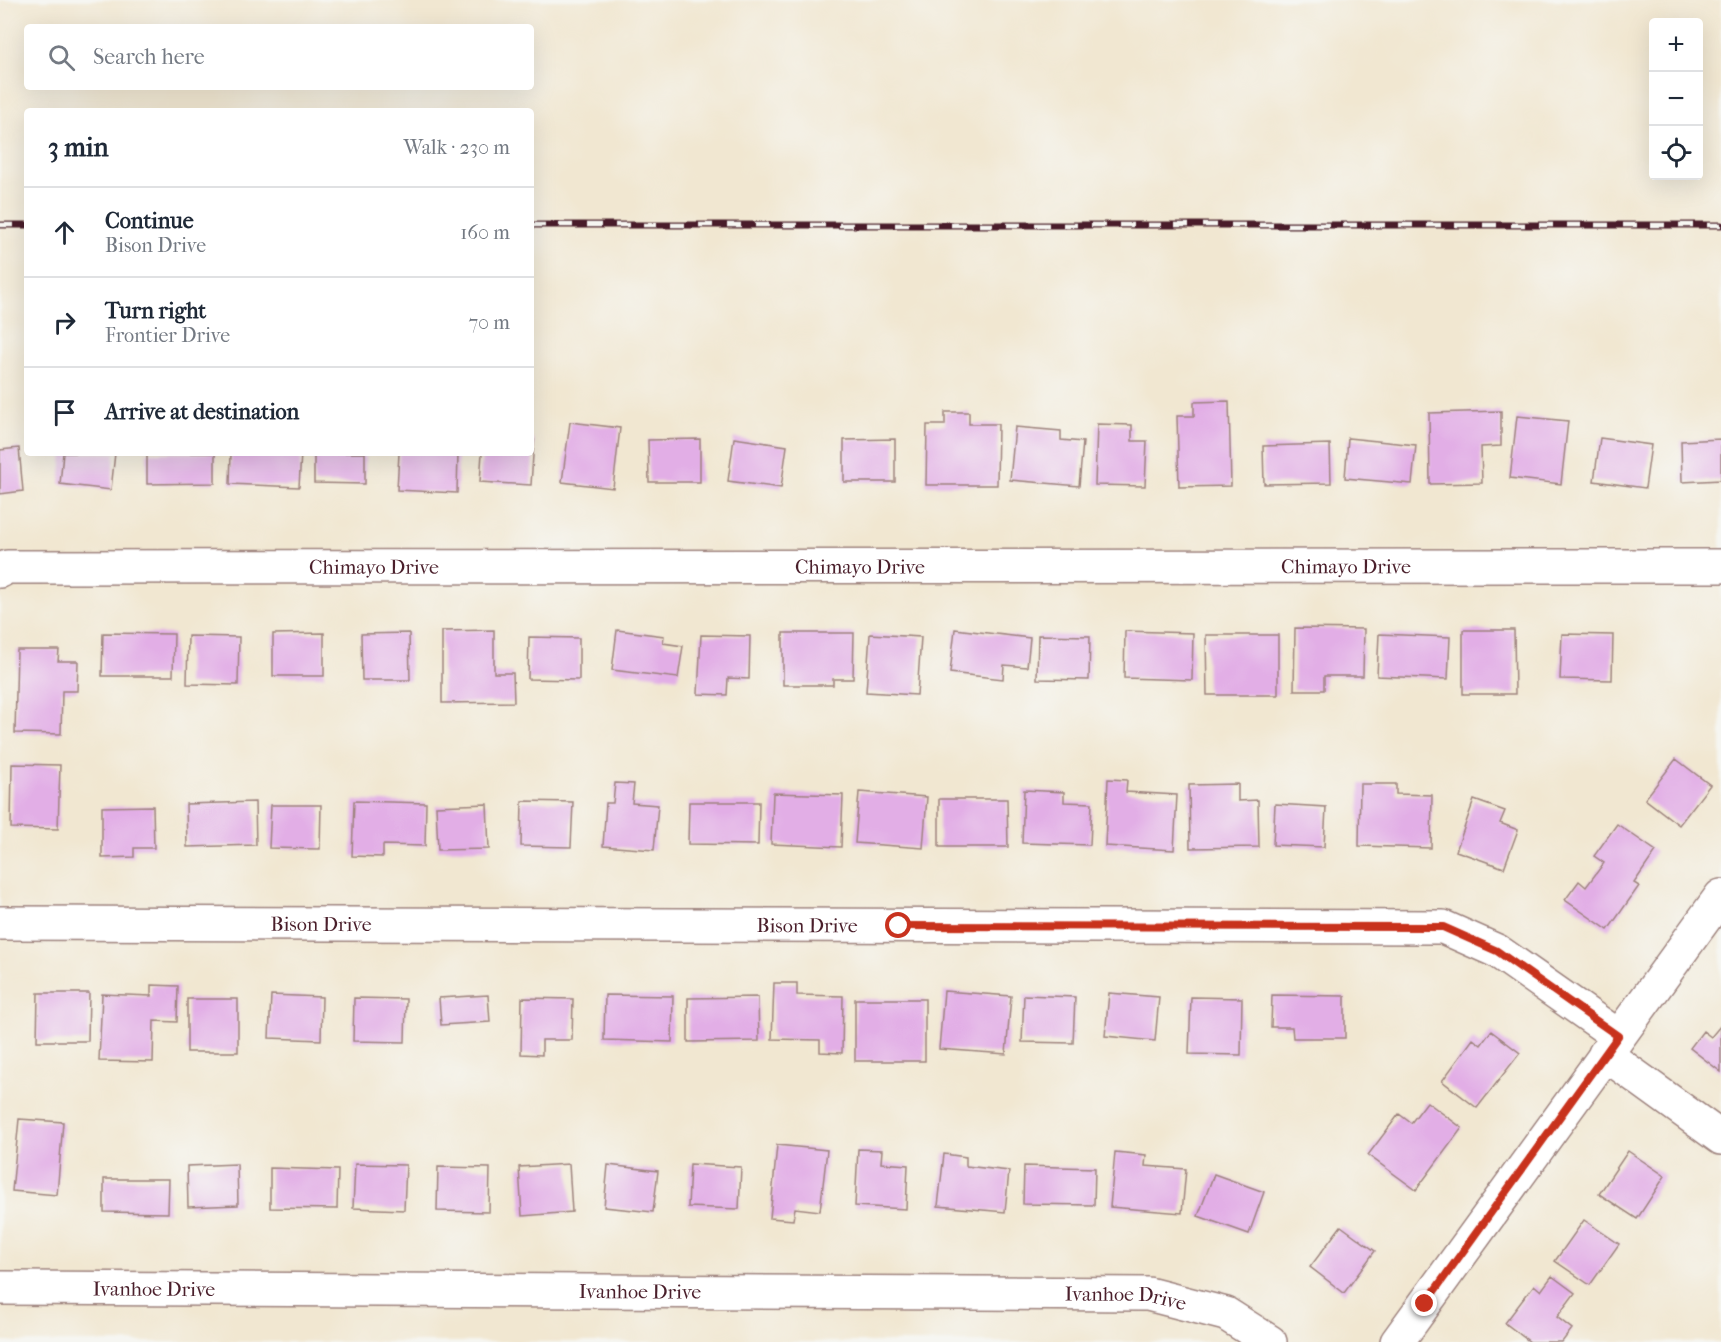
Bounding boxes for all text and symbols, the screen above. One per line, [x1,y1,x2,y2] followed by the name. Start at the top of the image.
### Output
[1649,18,1703,180] map controls
[1649,18,1703,72] button: +
[24,24,534,90] search box
[45,41,78,74] icon: search
[93,44,205,70] text: Search here
[1649,72,1703,126] button: −
[1649,126,1703,180] button: locate
[48,132,109,163] text: 3 min
[404,136,510,159] text: Walk · 230 m
[105,208,194,234] text: Continue
[48,216,81,249] icon: ahead
[460,221,510,244] text: 160 m
[105,234,206,257] text: Bison Drive
[105,298,206,324] text: Turn right
[48,306,81,339] icon: right
[468,311,510,334] text: 70 m
[105,324,230,347] text: Frontier Drive
[48,396,81,429] icon: arrive
[105,399,299,425] text: Arrive at destination
[795,555,925,579] street label: Chimayo Drive
[1281,555,1411,578] street label: Chimayo Drive
[309,556,439,579] street label: Chimayo Drive
[885,912,911,938] route start
[270,913,372,936] street label: Bison Drive
[756,914,858,937] street label: Bison Drive
[93,1277,215,1301] street label: Ivanhoe Drive
[579,1280,701,1304] street label: Ivanhoe Drive
[1065,1283,1189,1315] street label: Ivanhoe Drive
[1411,1290,1437,1316] route end

